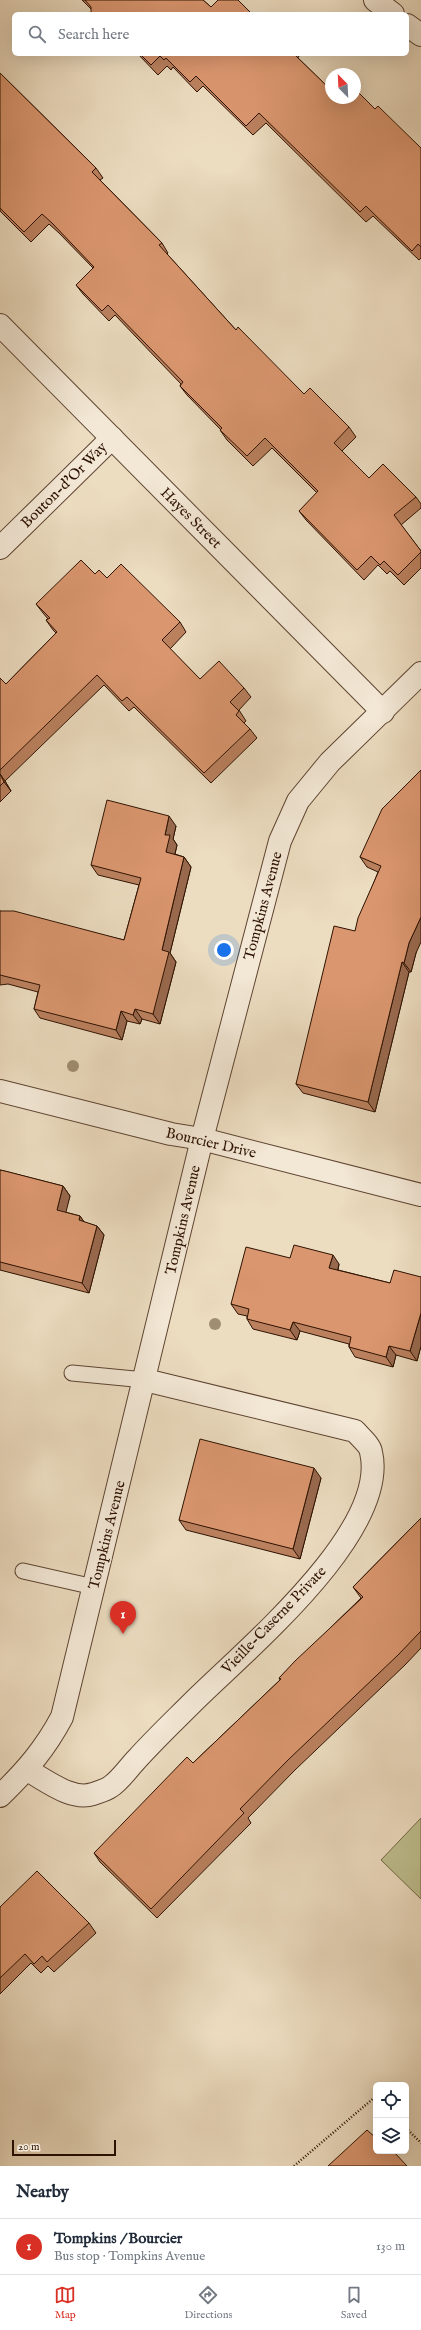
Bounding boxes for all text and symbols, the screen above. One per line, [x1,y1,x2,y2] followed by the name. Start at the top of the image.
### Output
[12,12,409,56] search box
[26,23,48,45] icon: search
[58,25,129,44] text: Search here
[325,68,361,104] north arrow
[17,437,112,532] street label: Bouton-d'Or Way
[156,483,226,553] street label: Hayes Street
[239,849,287,962] street label: Tompkins Avenue
[214,940,234,960] your location
[164,1123,258,1163] street label: Bourcier Drive
[161,1163,205,1277] street label: Tompkins Avenue
[84,1478,130,1592] street label: Tompkins Avenue
[217,1562,331,1679] street label: Vieille-Caserne Private
[110,1601,136,1634] pin: 1
[373,2082,409,2154] map controls
[373,2082,409,2118] button: locate
[373,2118,409,2154] button: layers
[12,2138,116,2157] scale bar
[18,2140,39,2154] text: 20 m
[16,2182,69,2203] text: Nearby
[54,2229,182,2248] text: Tompkins / Bourcier
[27,2238,31,2255] text: 1
[376,2238,405,2255] text: 130 m
[54,2248,205,2265] text: Bus stop · Tompkins Avenue
[54,2284,76,2322] tab: Map
[185,2284,232,2322] tab: Directions
[341,2284,367,2322] tab: Saved

